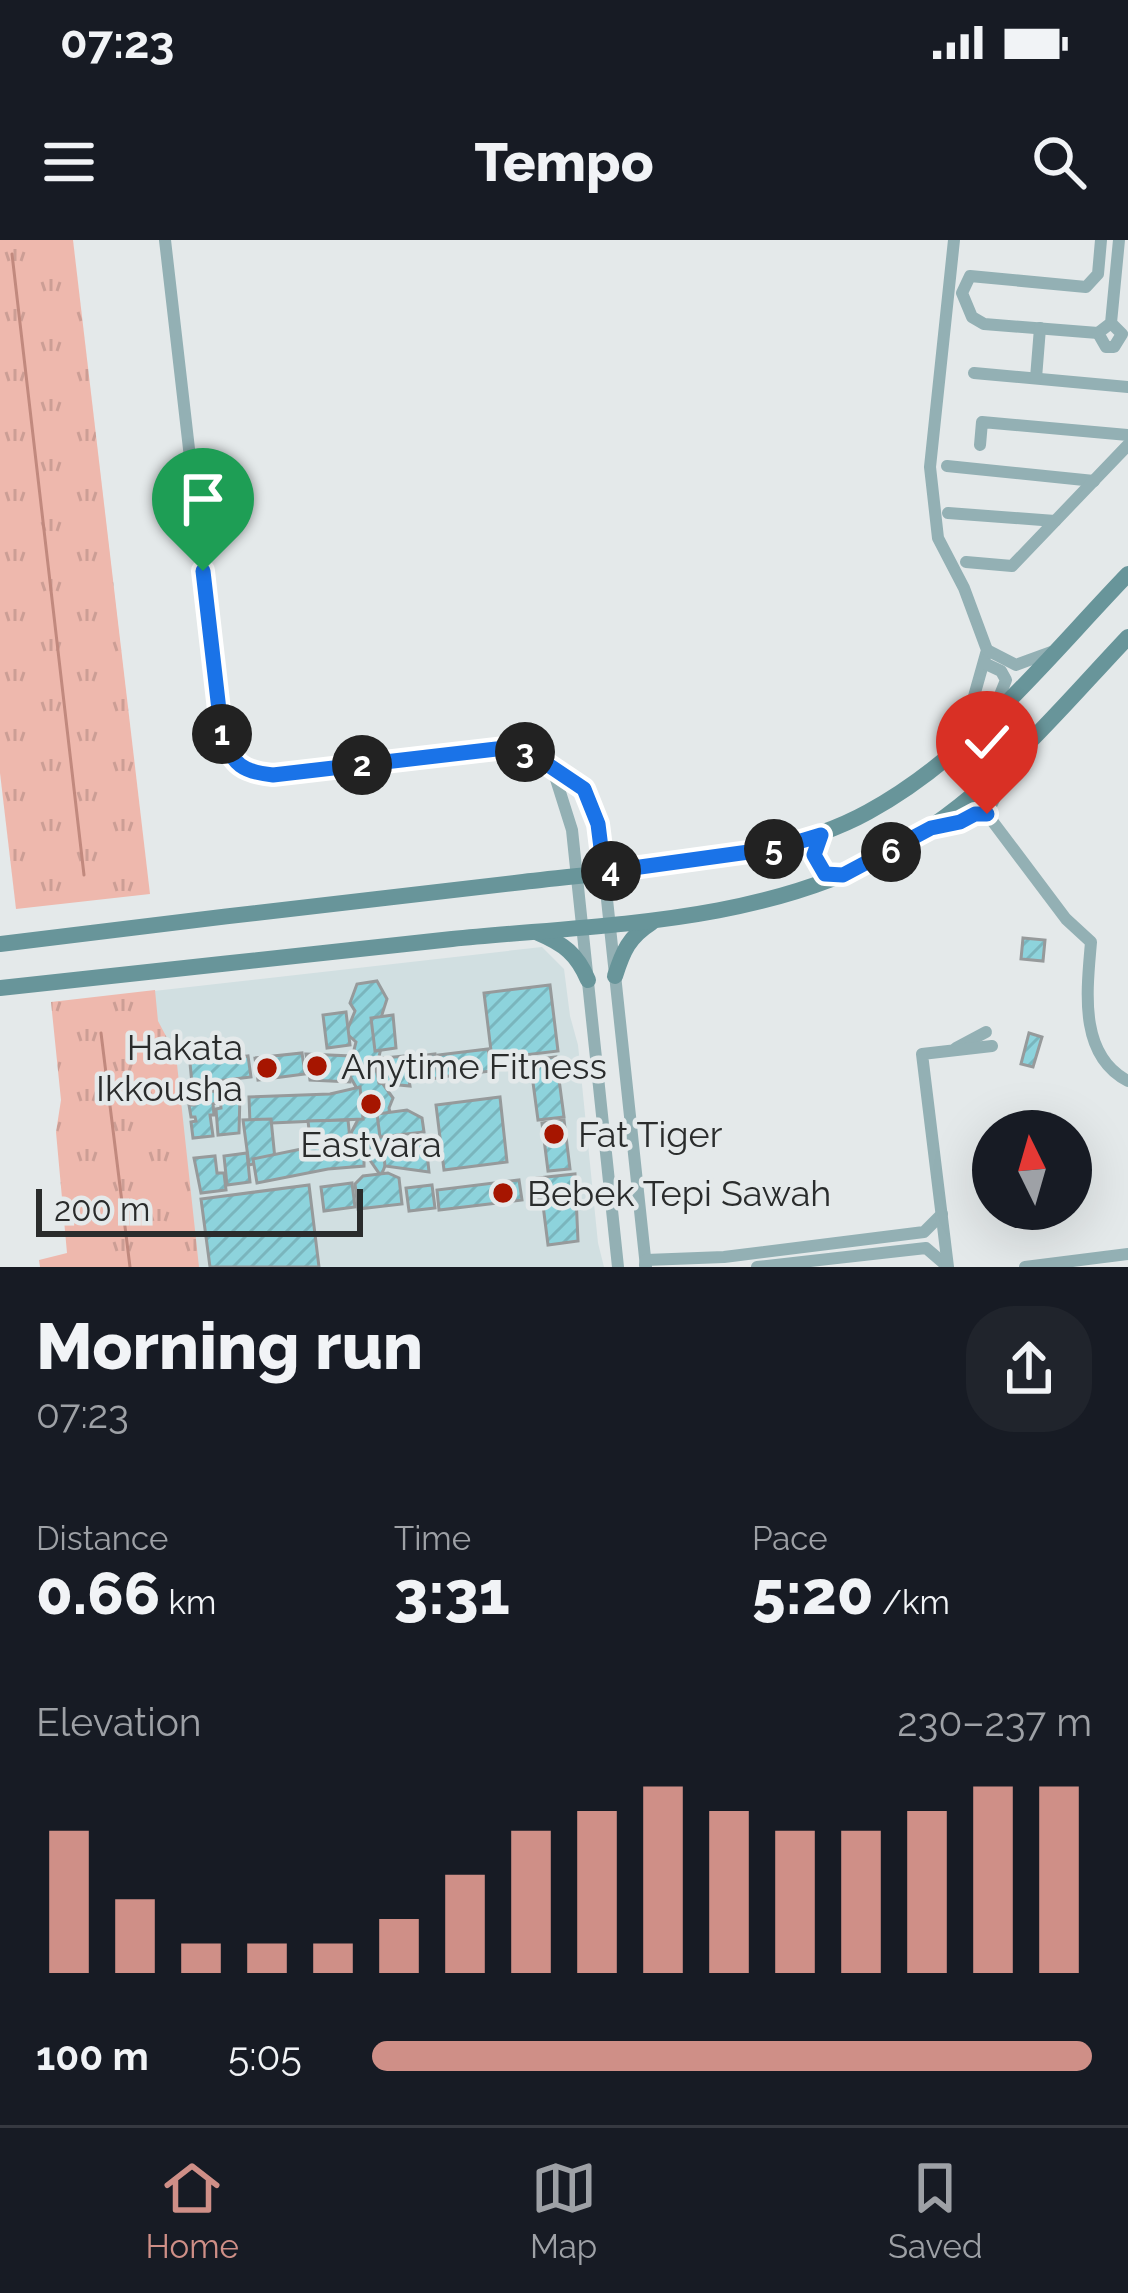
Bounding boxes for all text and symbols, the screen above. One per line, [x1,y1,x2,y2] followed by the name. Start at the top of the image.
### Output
[60,16,174,69] text: 07:23
[36,129,102,195] icon: menu
[1026,129,1092,195] icon: search
[474,130,654,194] text: Tempo
[152,448,254,571] pin
[170,466,236,532] icon: arrive
[936,691,1038,814] pin
[192,704,252,764] pin: 1
[954,709,1020,775] icon: check
[214,714,230,753] text: 1
[495,722,555,782] pin: 3
[516,732,534,771] text: 3
[332,735,392,795] pin: 2
[353,745,371,784] text: 2
[744,819,804,879] pin: 5
[861,822,921,882] pin: 6
[765,829,783,868] text: 5
[881,832,901,871] text: 6
[581,841,641,901] pin: 4
[602,851,620,890] text: 4
[96,1026,243,1109] place label: Hakata Ikkousha
[341,1045,607,1087] place label: Anytime Fitness
[304,1053,330,1079] marker: Anytime Fitness
[254,1055,280,1081] marker: Hakata Ikkousha
[358,1091,384,1117] marker: Eastvara
[972,1110,1092,1230] north arrow
[972,1110,1092,1230] map controls
[578,1113,723,1155] place label: Fat Tiger
[541,1121,567,1147] marker: Fat Tiger
[300,1123,442,1165] place label: Eastvara
[527,1172,831,1214] place label: Bebek Tepi Sawah
[490,1180,516,1206] marker: Bebek Tepi Sawah
[36,1183,363,1236] scale bar
[54,1190,150,1229] text: 200 m
[966,1306,1092,1432] button: share
[36,1307,423,1384] text: Morning run
[36,1391,129,1437] text: 07:23
[36,1519,168,1558] text: Distance
[394,1519,471,1558] text: Time
[752,1519,828,1558] text: Pace
[36,1558,160,1628] text: 0.66
[394,1558,510,1628] text: 3:31
[752,1558,874,1628] text: 5:20
[160,1583,216,1622] text: km
[874,1583,950,1622] text: /km
[36,1699,202,1745] text: Elevation
[897,1699,1092,1745] text: 230–237 m
[36,2033,149,2079] text: 100 m
[228,2033,302,2079] text: 5:05
[146,2155,239,2266] tab: Home
[530,2155,597,2266] tab: Map
[888,2155,982,2266] tab: Saved

